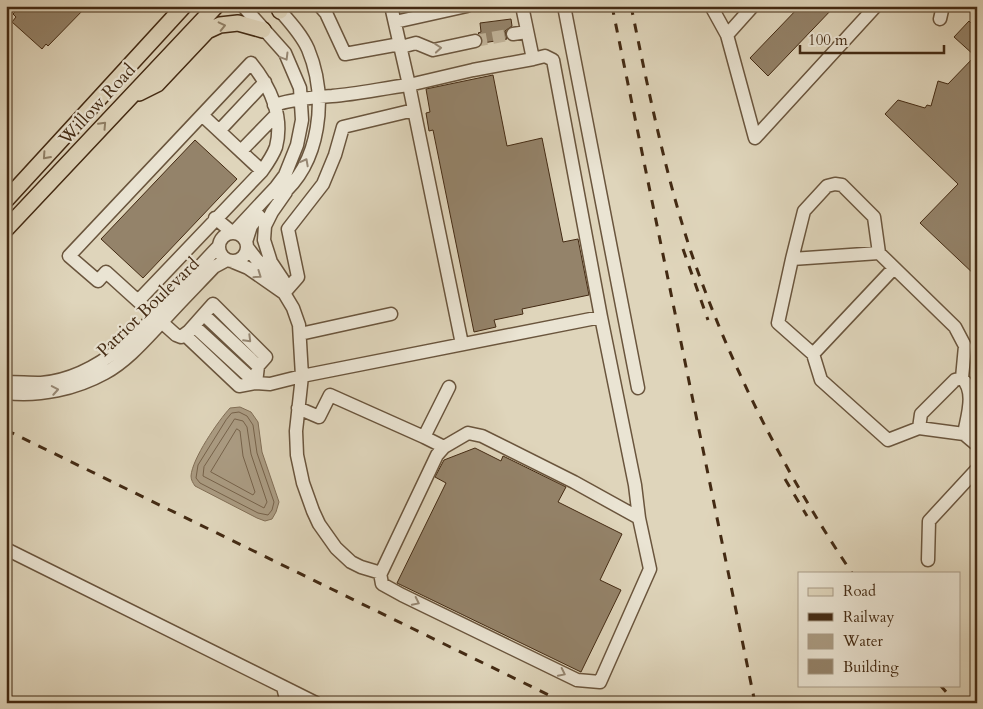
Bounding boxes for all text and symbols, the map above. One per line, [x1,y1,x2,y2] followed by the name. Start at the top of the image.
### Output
[218,21,227,32] one-way arrow
[800,22,944,54] scale bar
[808,30,848,50] text: 100 m
[434,42,442,53] one-way arrow
[279,51,289,60] one-way arrow
[53,58,142,151] street label: Willow Road
[97,122,106,131] one-way arrow
[43,151,52,160] one-way arrow
[299,159,309,168] one-way arrow
[92,252,205,363] street label: Patriot Boulevard
[253,269,262,279] one-way arrow
[242,333,251,342] one-way arrow
[50,386,59,396] one-way arrow
[798,572,960,686] legend
[843,581,876,601] text: Road
[410,596,419,606] one-way arrow
[843,607,894,627] text: Railway
[842,631,884,651] text: Water
[843,657,899,677] text: Building
[557,667,566,677] one-way arrow

